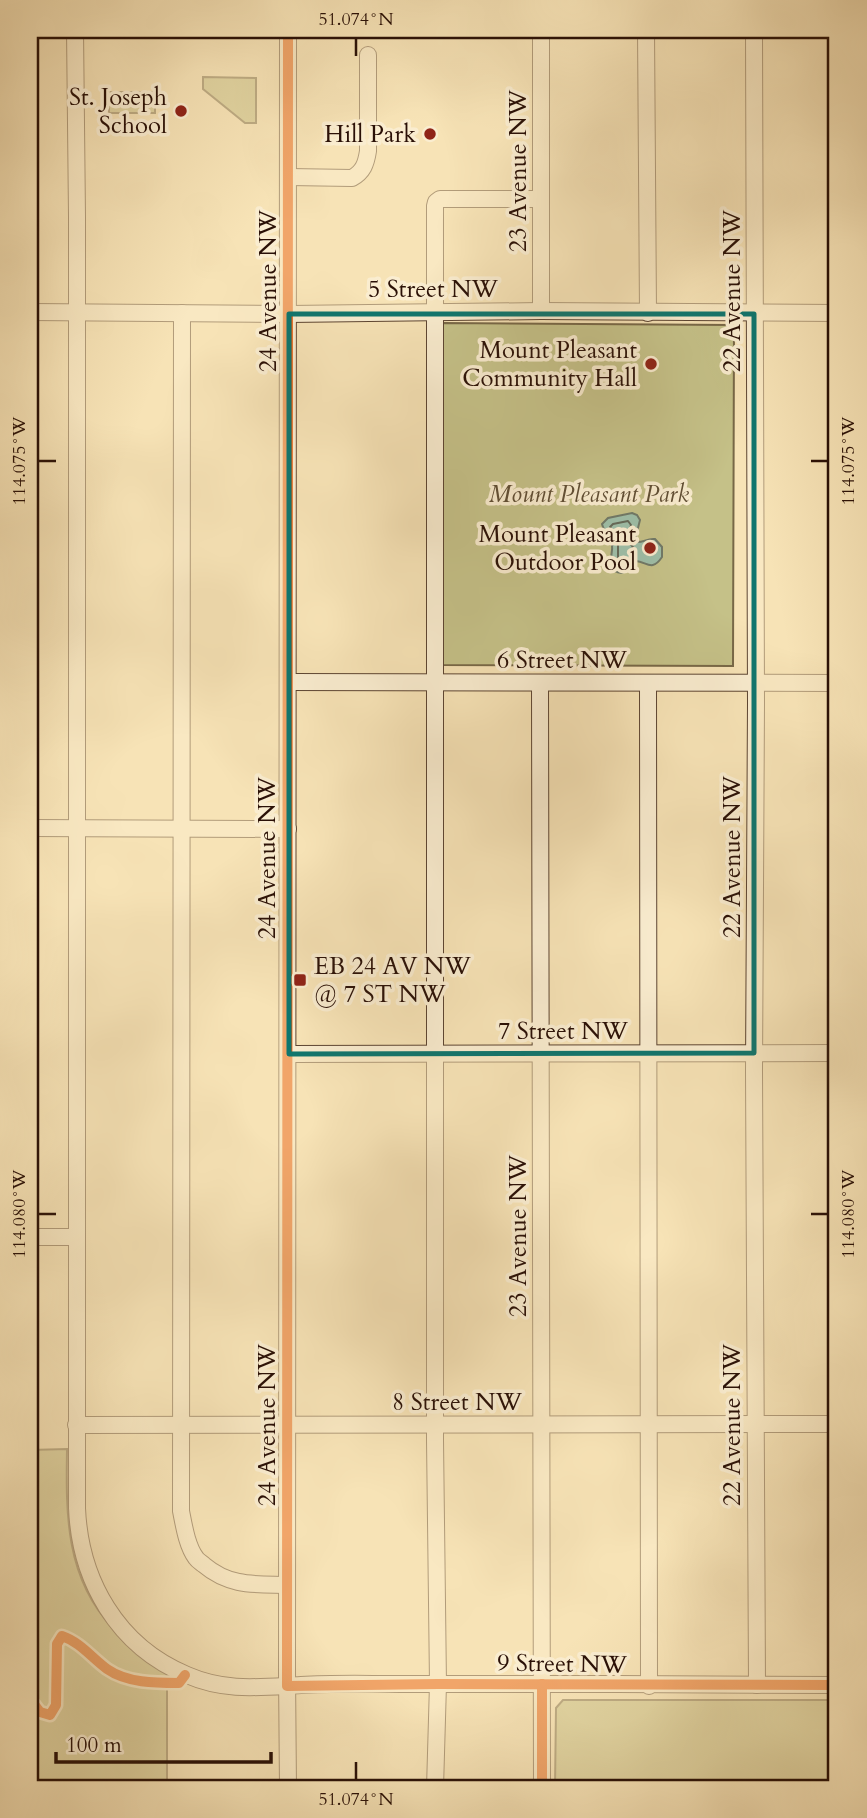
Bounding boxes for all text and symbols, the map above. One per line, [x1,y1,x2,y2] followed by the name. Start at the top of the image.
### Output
[318,7,394,32] text: 51.074°N
[69,81,167,142] place label: St. Joseph School
[502,89,535,252] street label: 23 Avenue NW
[173,103,189,119] marker: St. Joseph School
[324,118,416,151] place label: Hill Park
[422,126,438,142] marker: Hill Park
[252,209,285,372] street label: 24 Avenue NW
[716,209,749,372] street label: 22 Avenue NW
[368,273,498,306] street label: 5 Street NW
[462,334,637,395] place label: Mount Pleasant Community Hall
[643,356,659,372] marker: Mount Pleasant Community Hall
[7,416,32,506] text: 114.075°W
[836,416,861,506] text: 114.075°W
[489,478,689,511] park label: Mount Pleasant Park
[478,518,636,579] place label: Mount Pleasant Outdoor Pool
[642,540,658,556] marker: Mount Pleasant Outdoor Pool
[497,644,627,677] street label: 6 Street NW
[716,775,749,938] street label: 22 Avenue NW
[251,776,284,939] street label: 24 Avenue NW
[314,950,471,1011] place label: EB 24 AV NW @ 7 ST NW
[292,972,308,988] marker: EB 24 AV NW @ 7 ST NW
[498,1015,628,1048] street label: 7 Street NW
[502,1154,535,1317] street label: 23 Avenue NW
[7,1169,32,1259] text: 114.080°W
[836,1169,861,1259] text: 114.080°W
[251,1343,284,1506] street label: 24 Avenue NW
[716,1343,749,1506] street label: 22 Avenue NW
[392,1386,522,1419] street label: 8 Street NW
[497,1646,628,1682] street label: 9 Street NW
[56,1720,271,1764] scale bar
[66,1731,122,1760] text: 100 m
[318,1787,394,1812] text: 51.074°N

